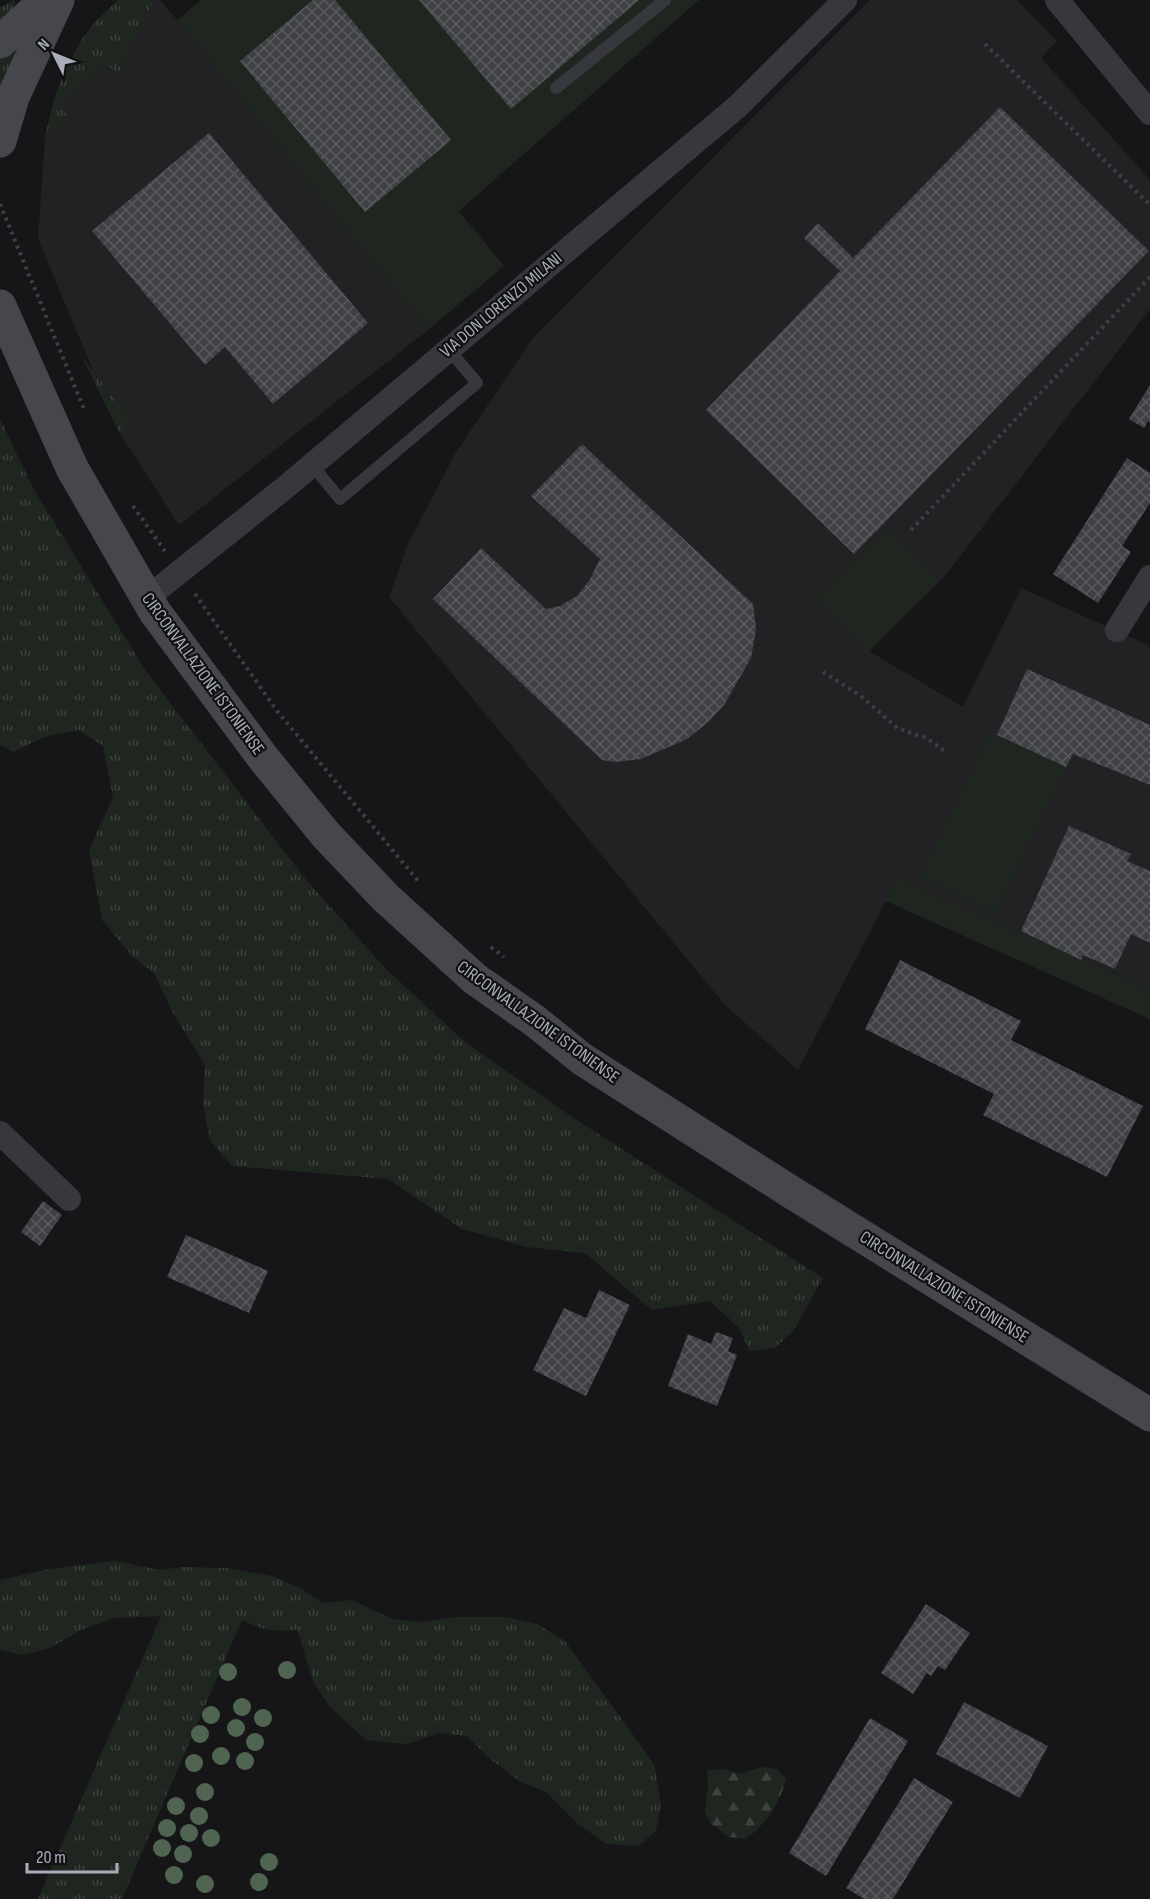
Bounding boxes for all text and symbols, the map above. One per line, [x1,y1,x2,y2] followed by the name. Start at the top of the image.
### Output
[24,24,84,84] north arrow
[34,35,54,54] text: N
[436,248,566,362] street label: VIA DON LORENZO MILANI
[137,589,269,759] street label: CIRCONVALLAZIONE ISTONIENSE
[453,956,623,1088] street label: CIRCONVALLAZIONE ISTONIENSE
[856,1226,1032,1348] street label: CIRCONVALLAZIONE ISTONIENSE
[27,1836,117,1874] scale bar
[36,1847,66,1868] text: 20 m

